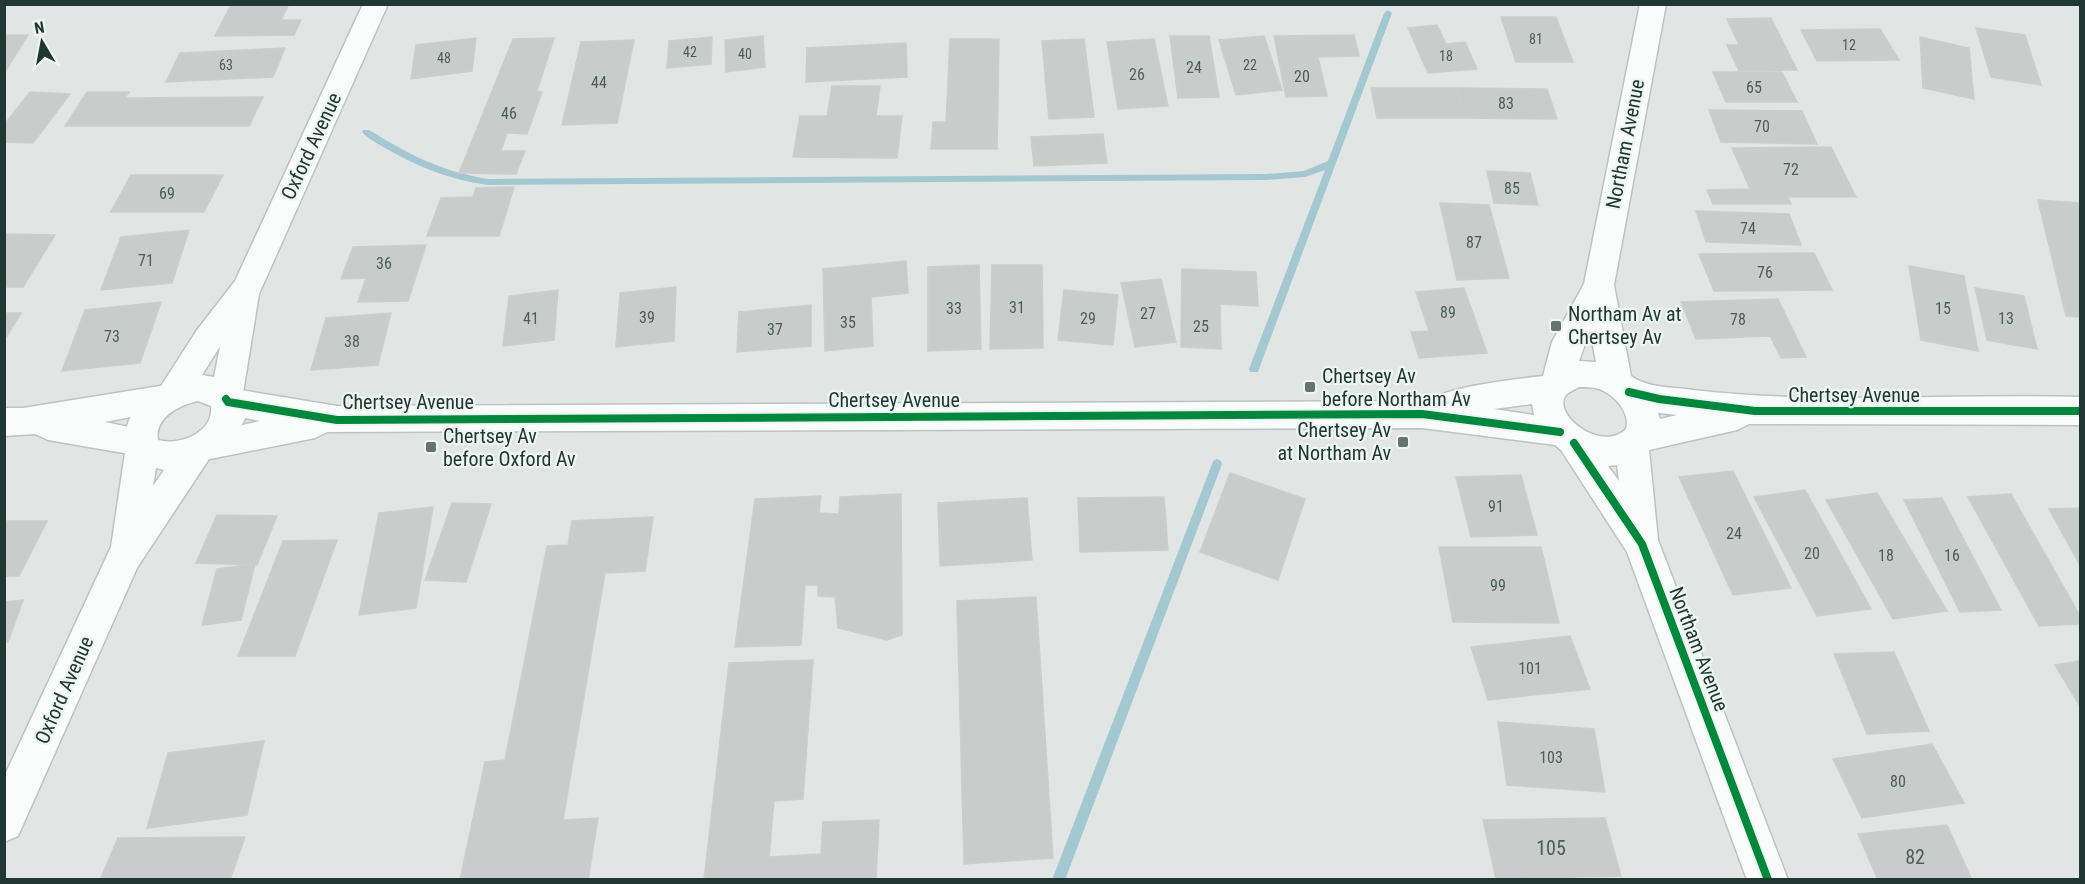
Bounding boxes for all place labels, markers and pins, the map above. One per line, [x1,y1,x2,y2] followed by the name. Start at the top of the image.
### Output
[1568,302,1682,349] place label: Northam Av at Chertsey Av
[1549,319,1563,333] marker: Northam Av at Chertsey Av
[1322,364,1471,411] place label: Chertsey Av before Northam Av
[1303,380,1317,394] marker: Chertsey Av before Northam Av
[1277,418,1391,465] place label: Chertsey Av at Northam Av
[443,424,576,471] place label: Chertsey Av before Oxford Av
[1396,435,1410,449] marker: Chertsey Av at Northam Av
[424,440,438,454] marker: Chertsey Av before Oxford Av

